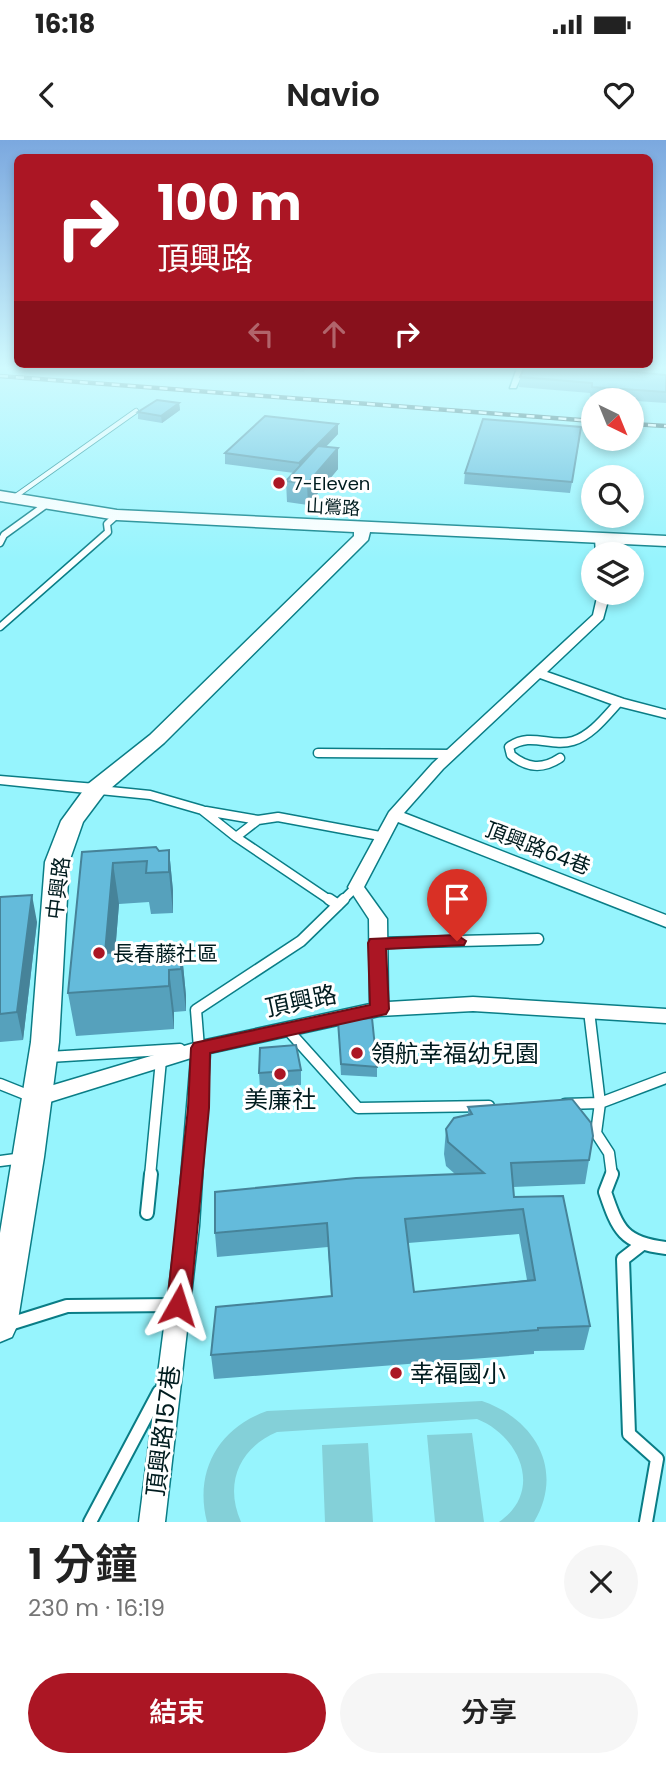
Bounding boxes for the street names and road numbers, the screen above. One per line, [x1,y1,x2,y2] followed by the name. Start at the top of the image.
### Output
[305,493,361,521] street label: 山鶯路
[481,815,595,881] street label: 頂興路64巷
[40,855,76,921] street label: 中興路
[262,977,340,1025] street label: 頂興路
[139,1364,187,1498] street label: 頂興路157巷

